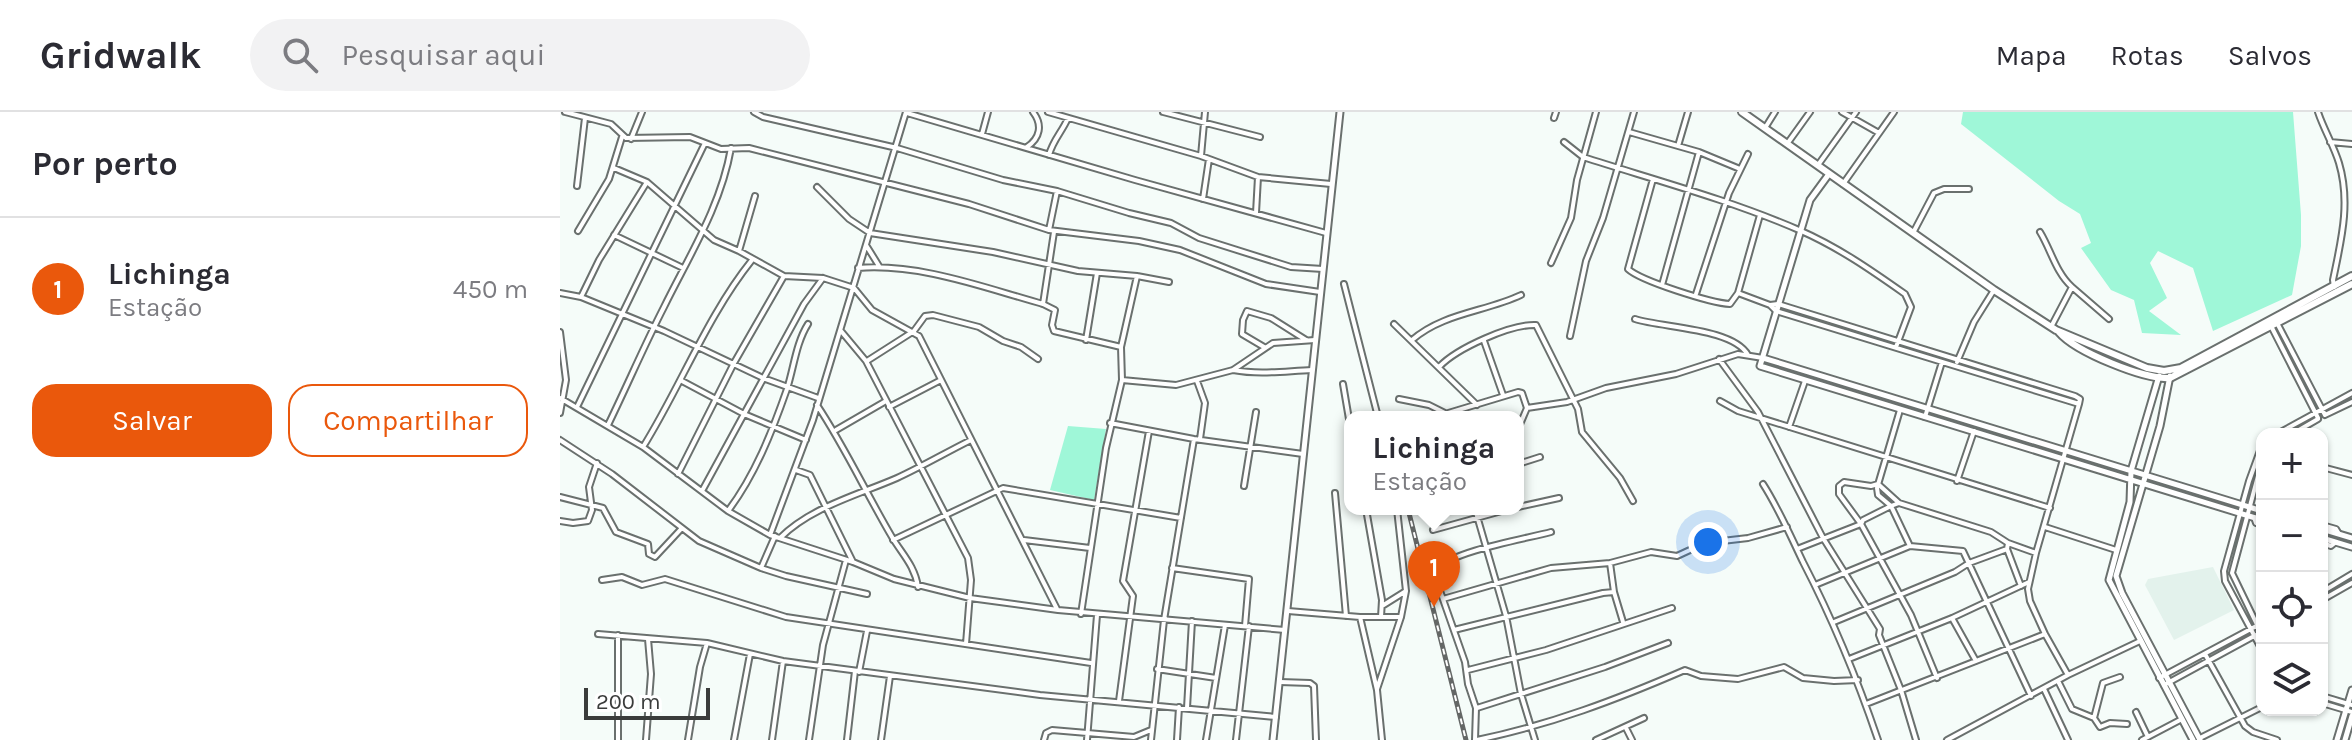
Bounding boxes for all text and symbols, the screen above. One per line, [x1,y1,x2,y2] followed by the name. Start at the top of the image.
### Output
[250,19,810,91] search box
[40,33,202,78] text: Gridwalk
[278,33,322,77] icon: search
[342,37,545,73] text: Pesquisar aqui
[1996,39,2067,72] text: Mapa
[2111,39,2184,72] text: Rotas
[2228,39,2312,72] text: Salvos
[32,144,178,184] text: Por perto
[108,256,231,292] text: Lichinga
[53,274,63,305] text: 1
[453,274,528,305] text: 450 m
[108,292,202,323] text: Estação
[32,384,272,457] button: Salvar
[288,384,528,457] button: Compartilhar
[1344,411,1524,515] popup
[2256,428,2328,716] map controls
[2256,428,2328,500] button: +
[1373,430,1495,466] text: Lichinga
[1373,466,1467,497] text: Estação
[2256,500,2328,572] button: −
[1688,522,1728,562] your location
[1408,541,1460,607] pin: 1
[2256,572,2328,644] button: locate
[2256,644,2328,716] button: layers
[584,684,710,720] scale bar
[596,689,661,715] text: 200 m

